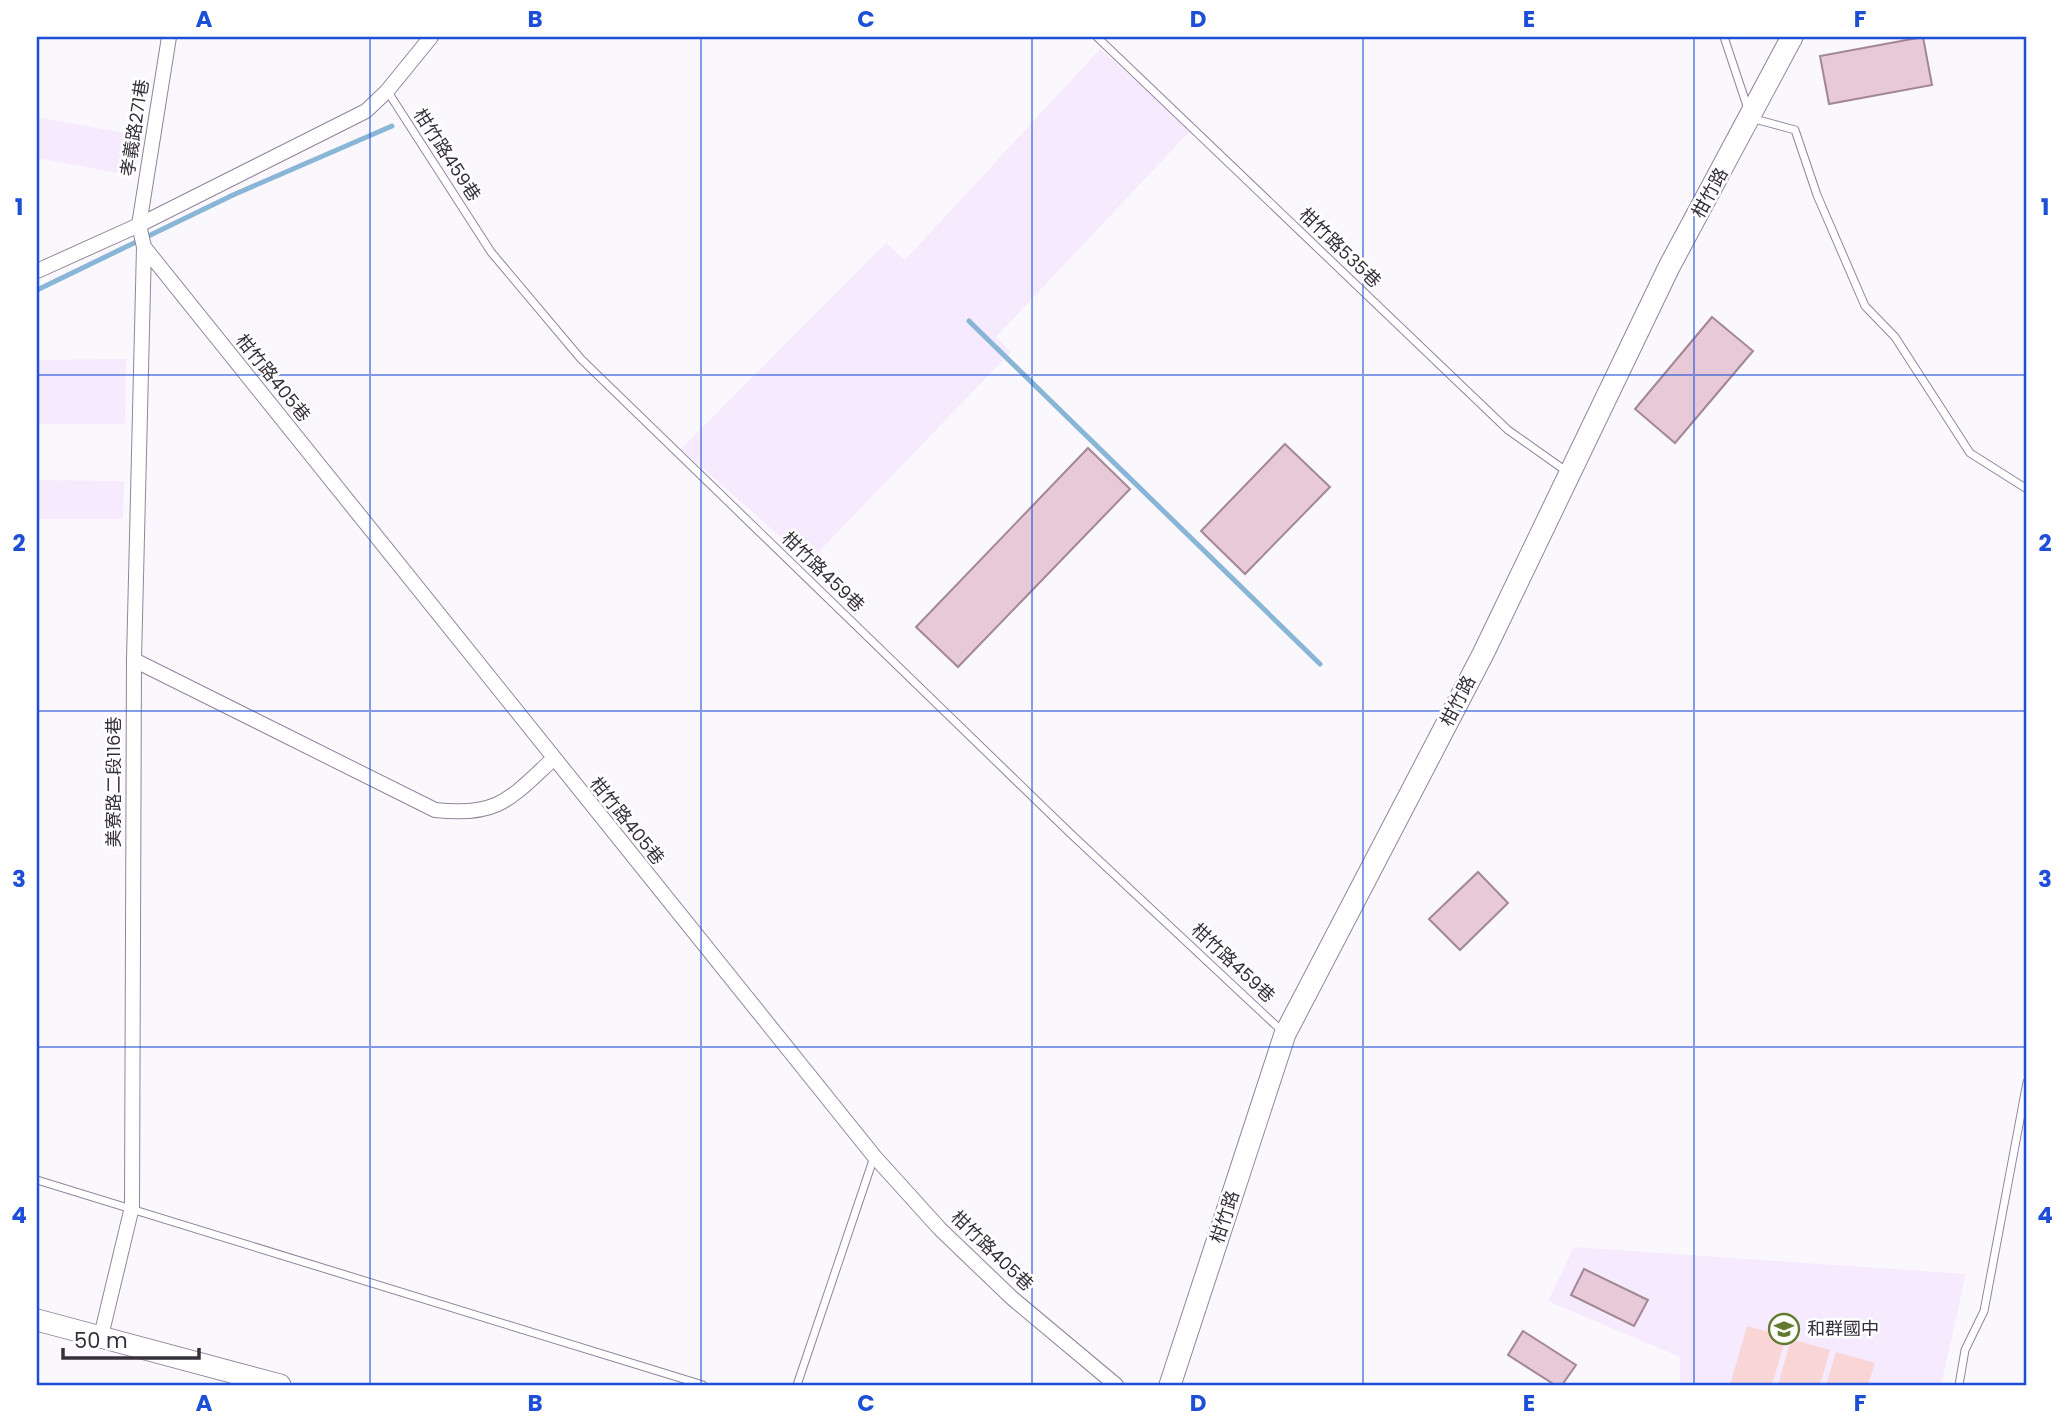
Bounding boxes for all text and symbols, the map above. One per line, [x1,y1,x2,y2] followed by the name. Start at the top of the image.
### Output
[196,3,213,35] text: A
[527,3,543,35] text: B
[857,3,875,35] text: C
[1190,3,1206,35] text: D
[1523,3,1535,35] text: E
[1854,3,1866,35] text: F
[114,78,155,178] street label: 孝義路271巷
[408,103,487,206] street label: 柑竹路459巷
[1686,163,1734,222] street label: 柑竹路
[15,191,23,223] text: 1
[2041,191,2049,223] text: 1
[1294,202,1387,293] street label: 柑竹路535巷
[230,329,316,427] street label: 柑竹路405巷
[777,526,870,617] street label: 柑竹路459巷
[12,527,26,559] text: 2
[2038,527,2052,559] text: 2
[1434,671,1481,731] street label: 柑竹路
[101,717,126,847] street label: 美寮路二段116巷
[584,772,670,870] street label: 柑竹路405巷
[12,863,26,895] text: 3
[2038,863,2052,895] text: 3
[1186,917,1281,1008] street label: 柑竹路459巷
[1204,1187,1245,1246] street label: 柑竹路
[11,1199,27,1231] text: 4
[2037,1199,2053,1231] text: 4
[946,1205,1039,1296] street label: 柑竹路405巷
[1767,1312,1801,1346] school or university icon: 和群國中
[1807,1316,1879,1341] place label: 和群國中
[63,1317,200,1361] scale bar
[74,1326,128,1355] text: 50 m
[196,1387,213,1419] text: A
[527,1387,543,1419] text: B
[857,1387,875,1419] text: C
[1190,1387,1206,1419] text: D
[1523,1387,1535,1419] text: E
[1854,1387,1866,1419] text: F

